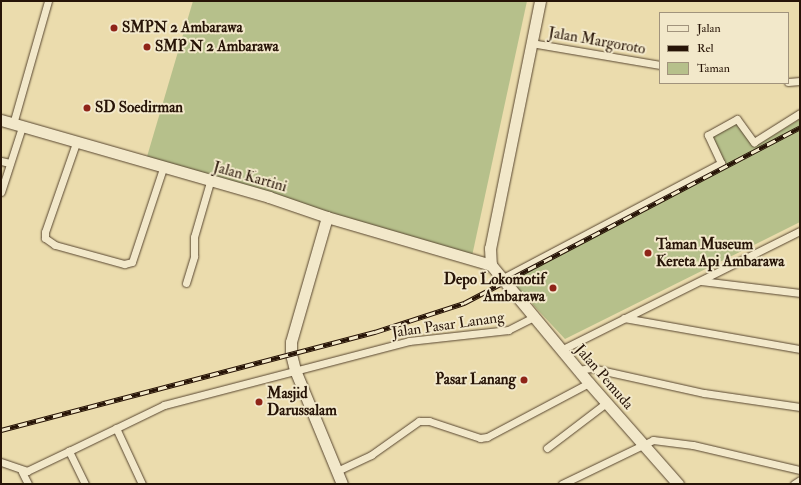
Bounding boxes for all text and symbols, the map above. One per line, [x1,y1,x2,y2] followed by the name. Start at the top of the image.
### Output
[659,12,789,84] legend
[122,19,243,37] place label: SMPN 2 Ambarawa
[697,21,721,36] text: Jalan
[109,23,119,33] marker: SMPN 2 Ambarawa
[547,24,647,58] street label: Jalan Margoroto
[155,38,279,56] place label: SMP N 2 Ambarawa
[697,41,714,56] text: Rel
[142,42,152,52] marker: SMP N 2 Ambarawa
[697,61,730,76] text: Taman
[95,99,183,117] place label: SD Soedirman
[82,103,92,113] marker: SD Soedirman
[211,158,289,196] street label: Jalan Kartini
[656,235,784,270] place label: Taman Museum Kereta Api Ambarawa
[643,248,653,258] marker: Taman Museum Kereta Api Ambarawa
[444,270,545,305] place label: Depo Lokomotif Ambarawa
[548,283,558,293] marker: Depo Lokomotif Ambarawa
[391,308,505,342] street label: Jalan Pasar Lanang
[571,341,637,413] street label: Jalan Pemuda
[435,371,516,389] place label: Pasar Lanang
[519,375,529,385] marker: Pasar Lanang
[267,384,337,419] place label: Masjid Darussalam
[254,397,264,407] marker: Masjid Darussalam

